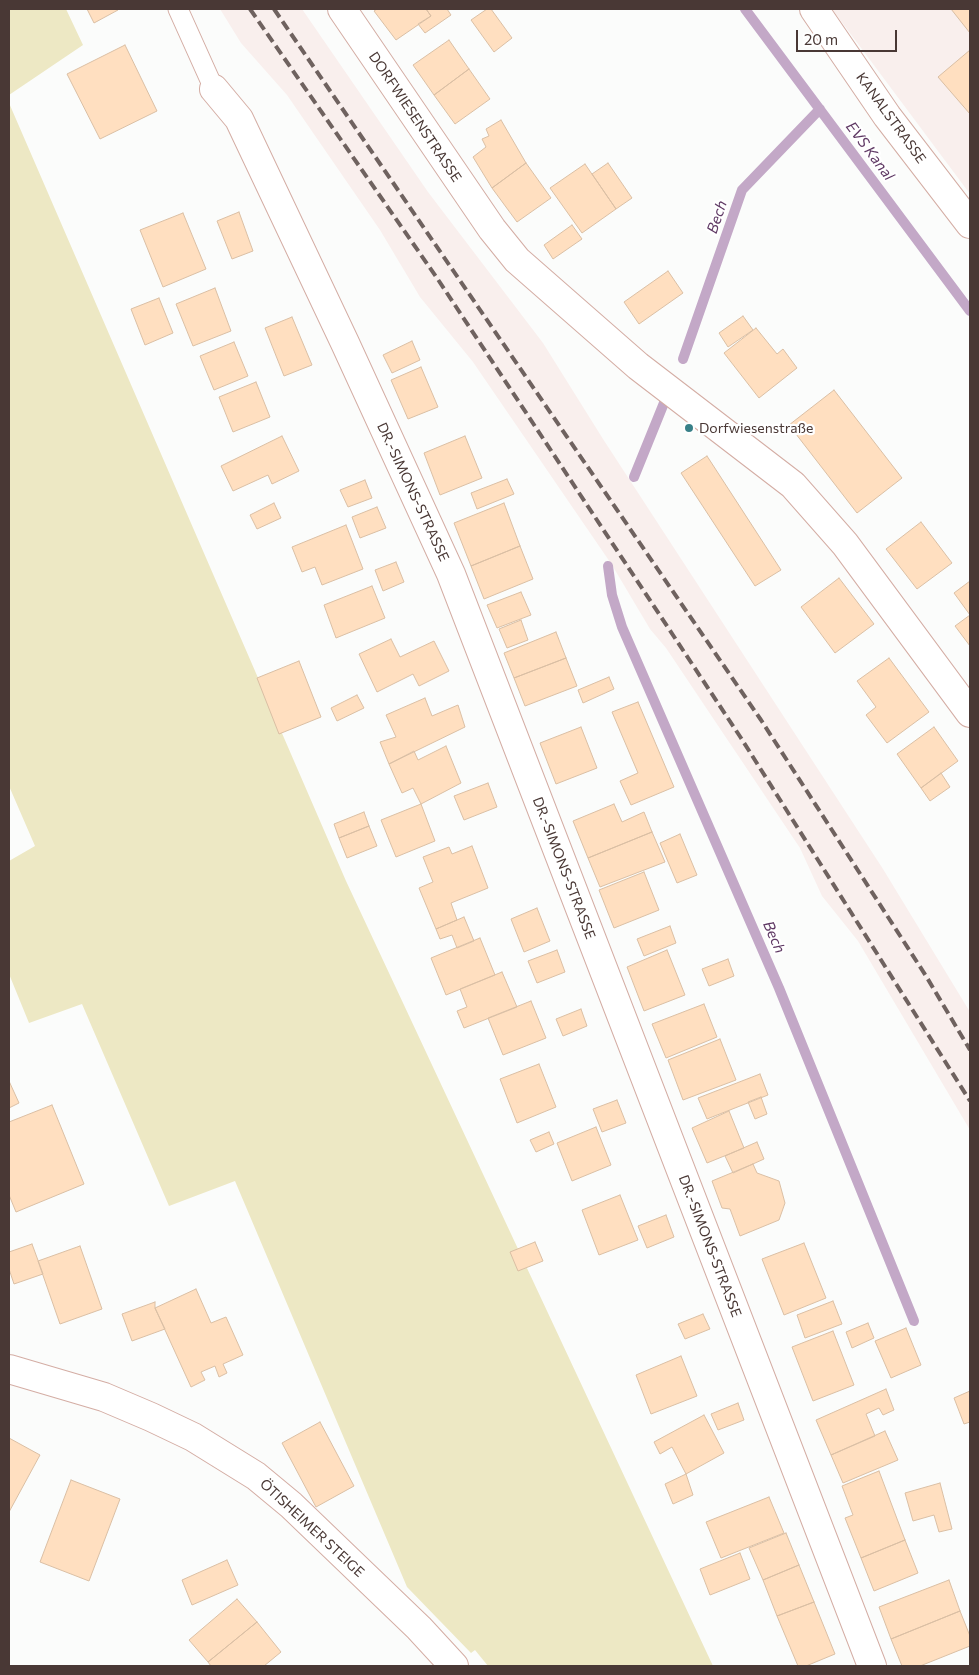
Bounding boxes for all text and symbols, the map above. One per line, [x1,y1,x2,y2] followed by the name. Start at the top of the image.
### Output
[799,20,900,52] scale bar
[804,30,838,48] text: 20 m
[365,49,465,185] street label: DORFWIESENSTRASSE
[852,69,930,167] street label: KANALSTRASSE
[842,118,898,184] water label: EVS Kanal
[703,198,731,236] water label: Bech
[373,420,453,564] street label: DR.-SIMONS-STRASSE
[699,420,813,436] place label: Dorfwiesenstraße
[683,422,695,434] marker: Dorfwiesenstraße
[529,794,599,942] street label: DR.-SIMONS-STRASSE
[759,918,789,956] water label: Bech
[675,1172,745,1320] street label: DR.-SIMONS-STRASSE
[256,1475,368,1581] street label: ÖTISHEIMER STEIGE

